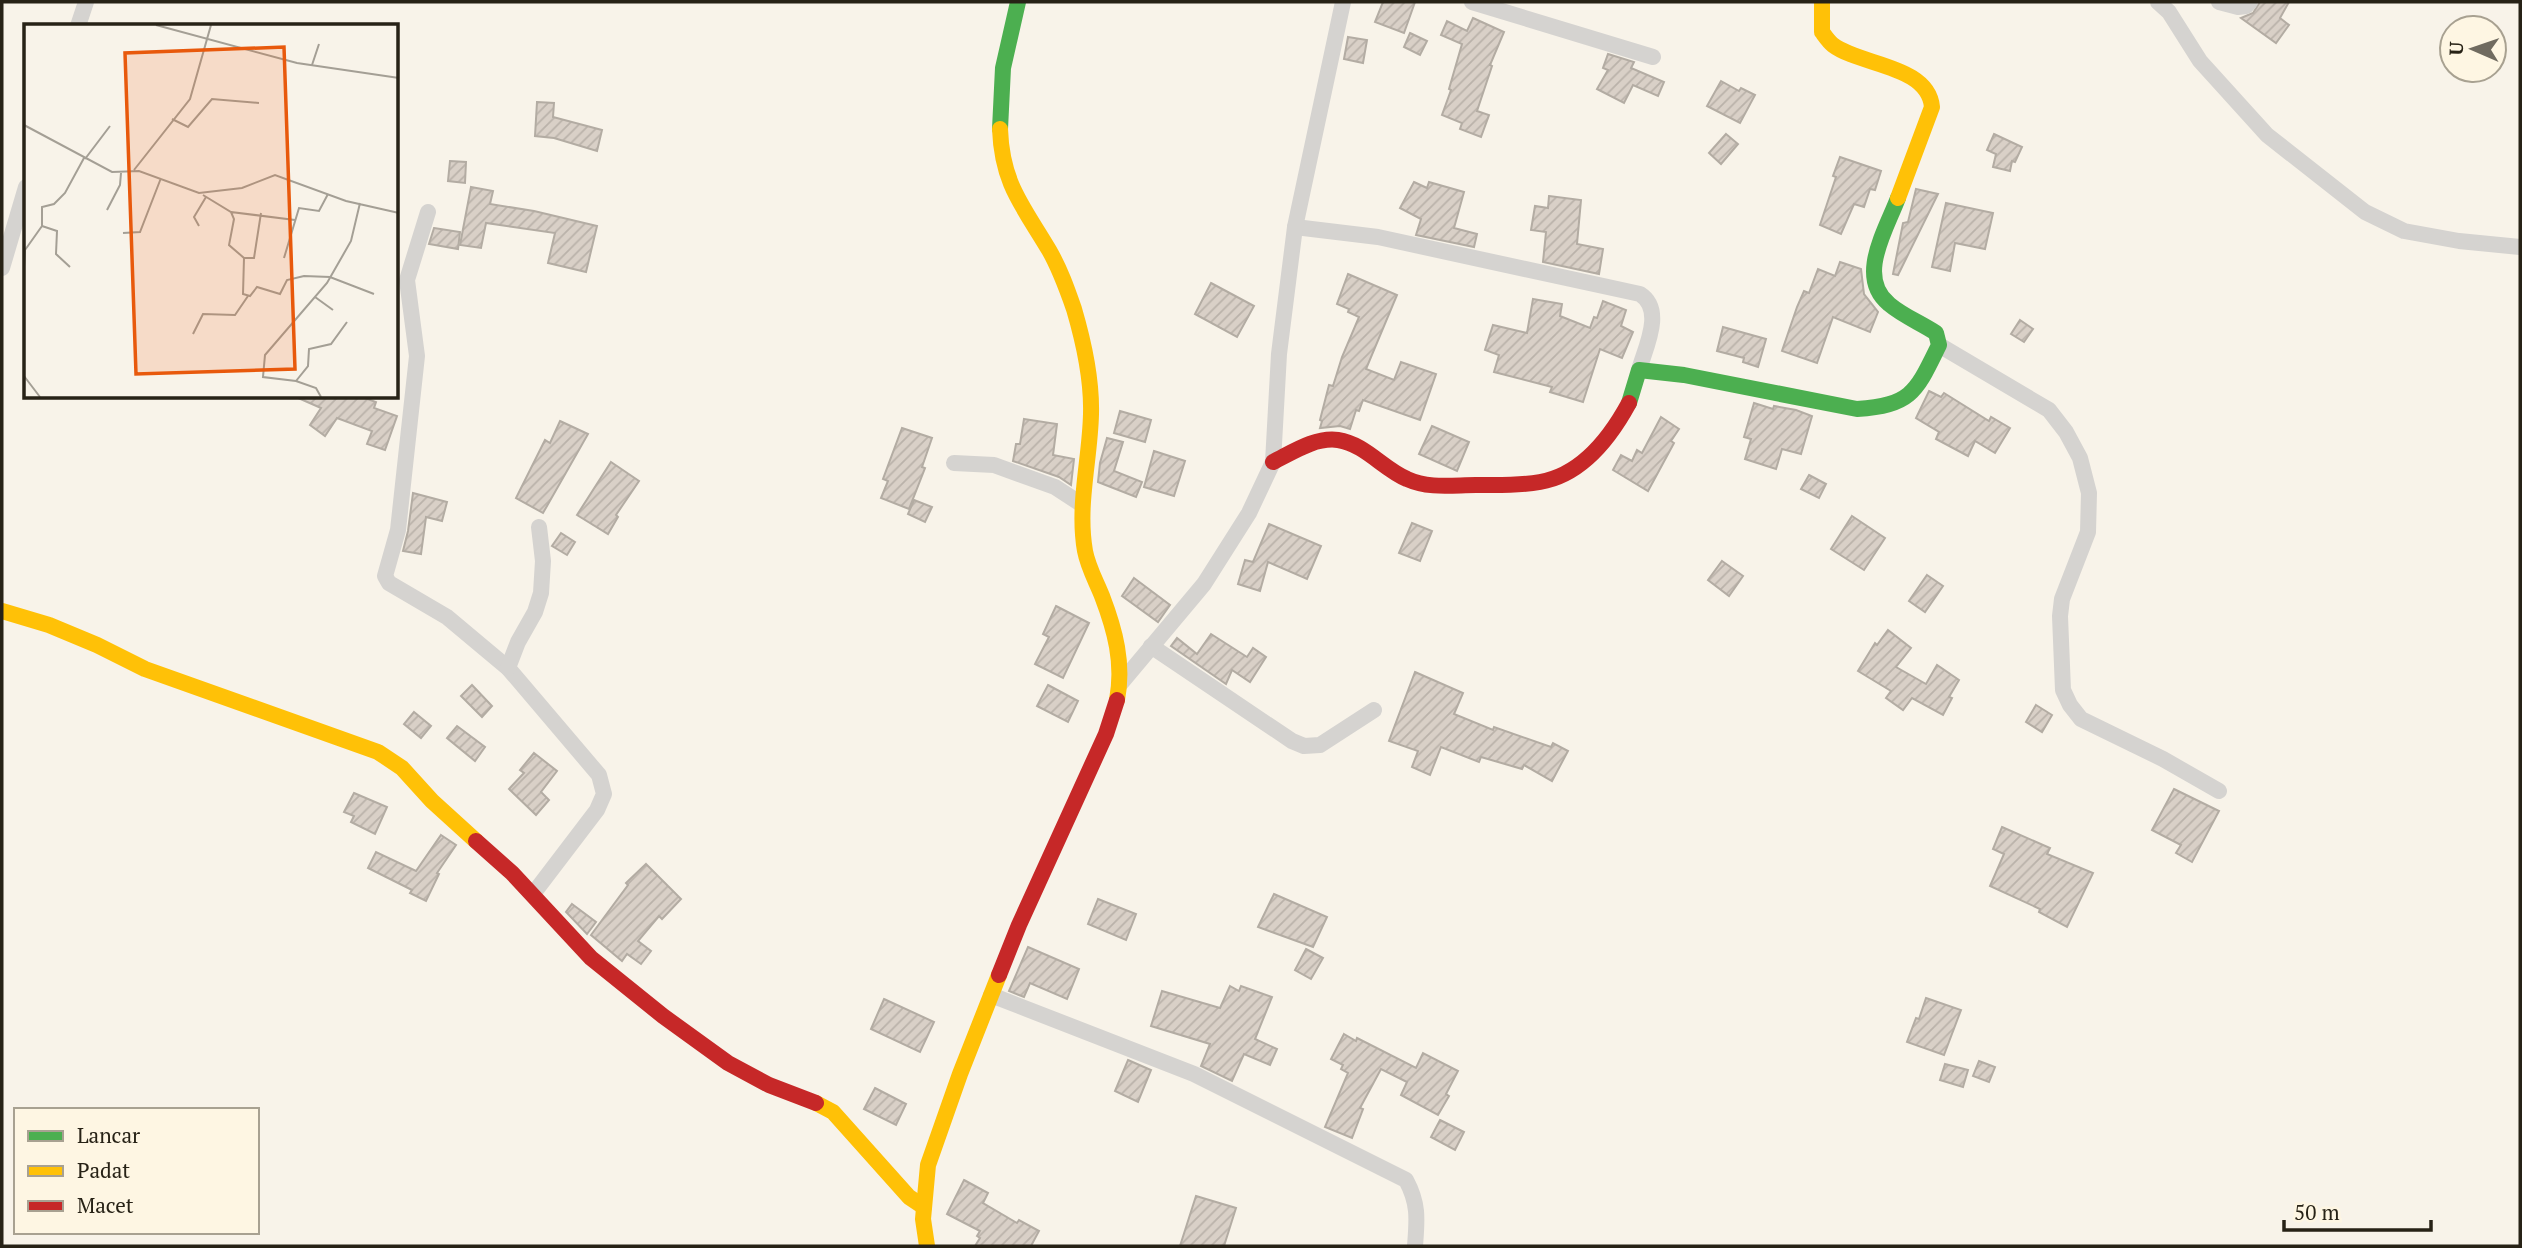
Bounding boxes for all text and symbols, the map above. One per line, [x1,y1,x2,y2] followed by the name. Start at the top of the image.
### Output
[2438,14,2508,84] north arrow
[24,24,399,399] inset map
[2443,41,2468,56] text: U
[14,1108,259,1234] legend
[77,1121,140,1149] text: Lancar
[77,1156,130,1184] text: Padat
[2284,1188,2431,1232] scale bar
[77,1191,134,1219] text: Macet
[2294,1198,2340,1226] text: 50 m

